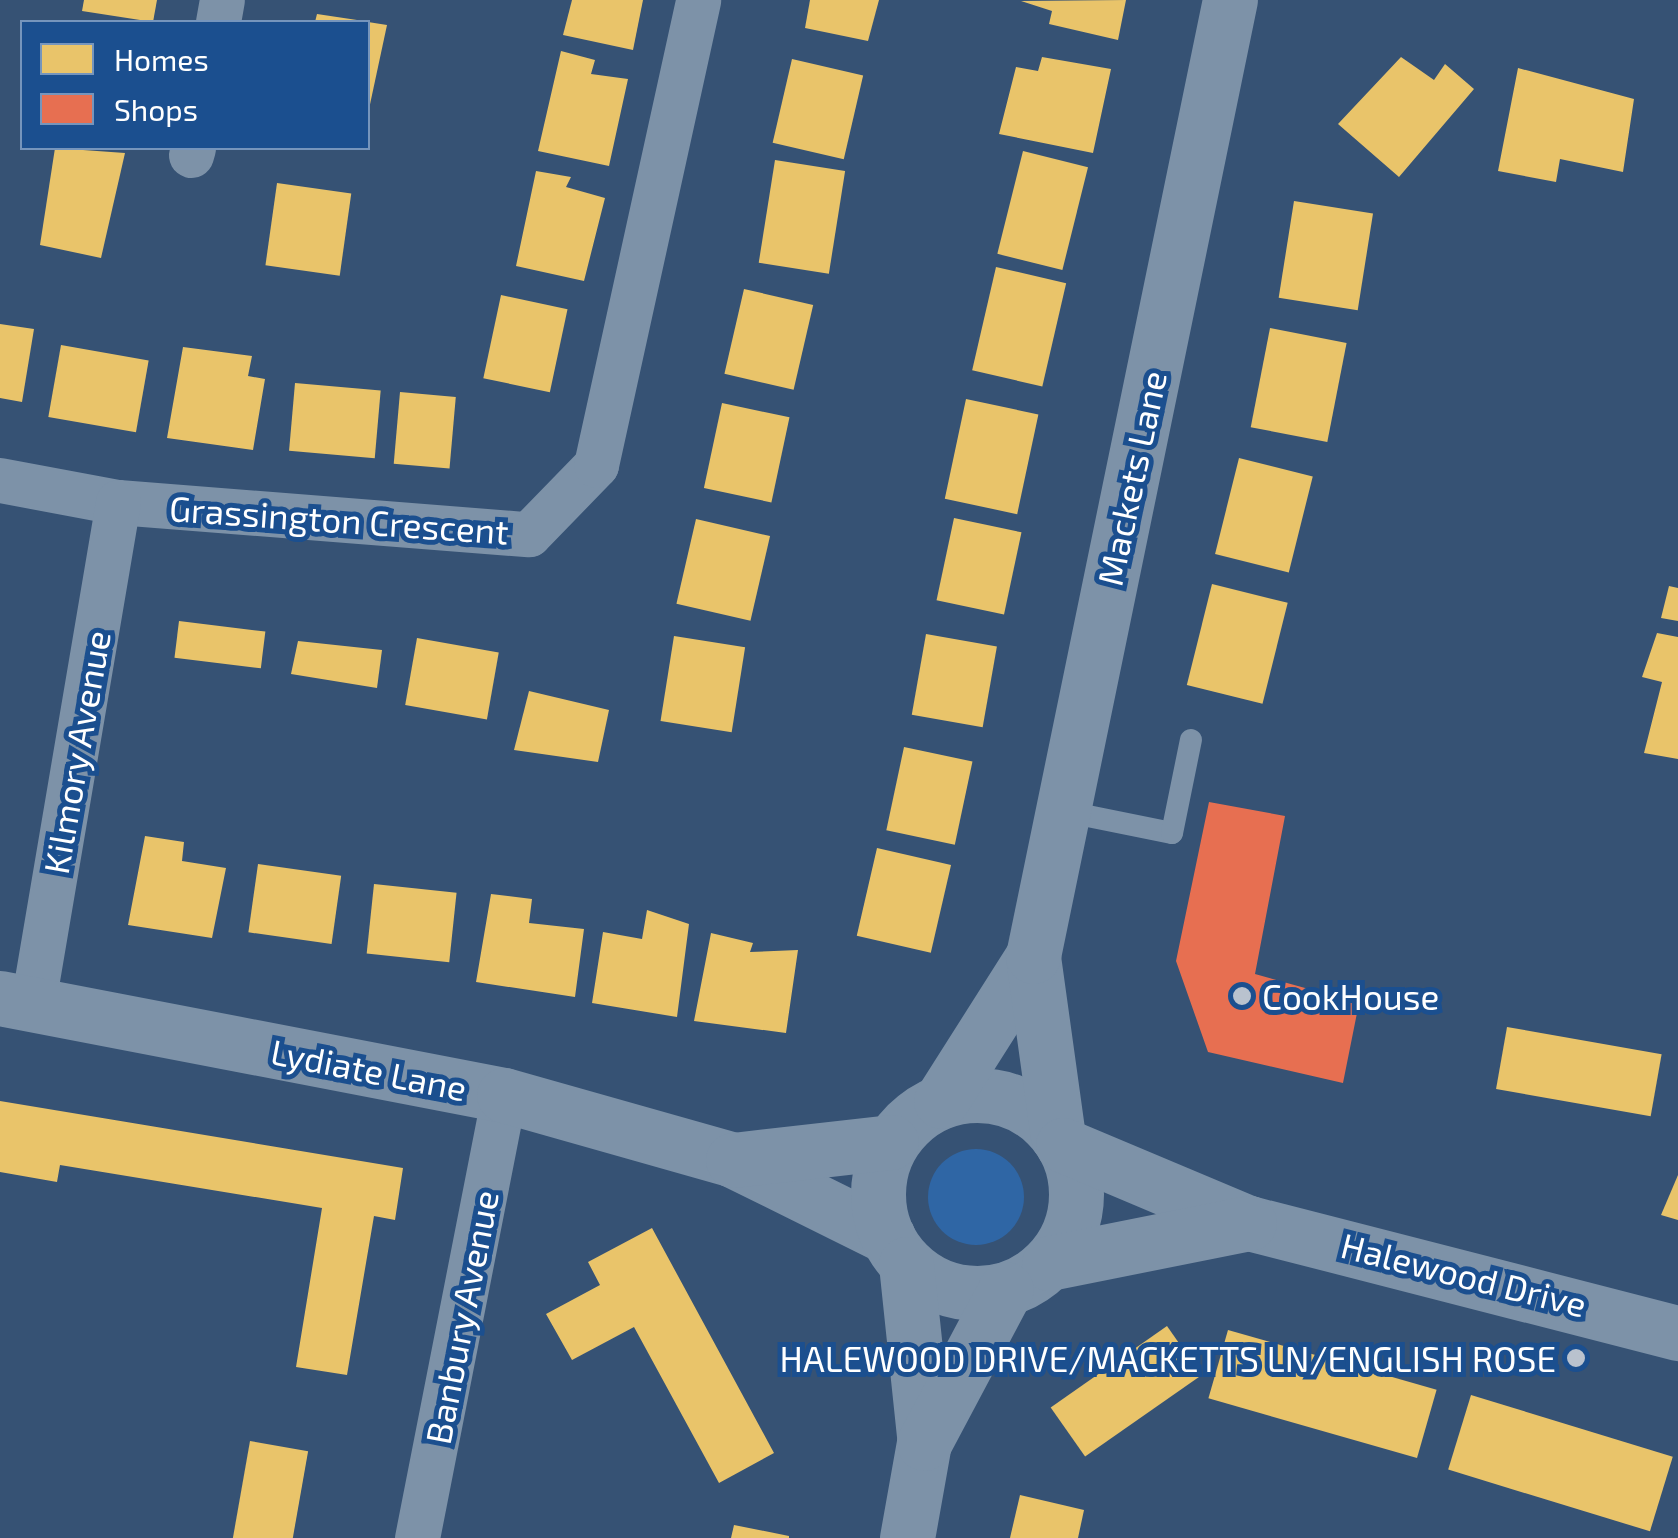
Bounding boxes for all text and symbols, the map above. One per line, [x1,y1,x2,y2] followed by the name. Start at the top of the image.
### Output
[20,20,370,150] legend
[114,41,209,77] text: Homes
[114,91,198,127] text: Shops
[1088,367,1174,589] street label: Mackets Lane
[168,486,510,552] street label: Grassington Crescent
[34,626,118,878] street label: Kilmory Avenue
[1262,975,1439,1017] place label: CookHouse
[1231,985,1253,1007] marker: CookHouse
[268,1029,470,1109] street label: Lydiate Lane
[416,1186,506,1448] street label: Banbury Avenue
[1337,1223,1591,1325] street label: Halewood Drive
[780,1337,1556,1379] place label: HALEWOOD DRIVE/MACKETTS LN/ENGLISH ROSE
[1565,1347,1587,1369] marker: HALEWOOD DRIVE/MACKETTS LN/ENGLISH ROSE

